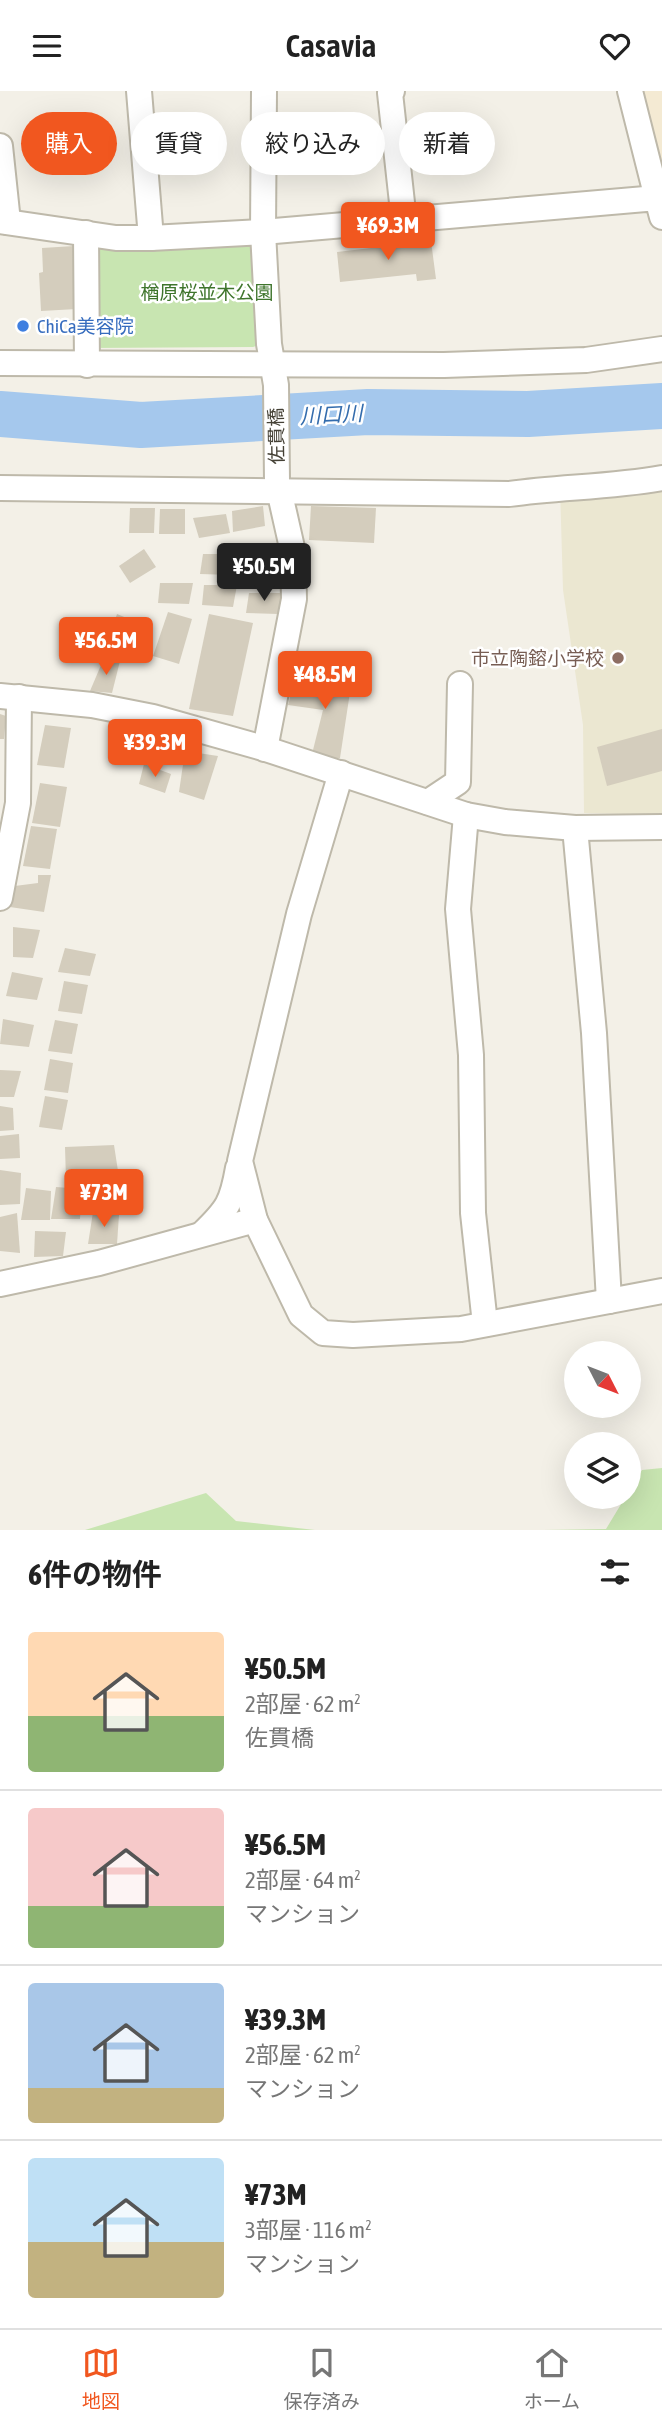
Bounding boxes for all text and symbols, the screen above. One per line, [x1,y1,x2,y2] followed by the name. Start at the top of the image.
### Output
[28,27,66,65] icon: menu
[286,27,376,64] text: Casavia
[596,27,634,65] icon: heart
[21,112,117,175] chip: 購入
[131,112,227,175] chip: 賃貸
[241,112,385,175] chip: 絞り込み
[399,112,495,175] chip: 新着
[331,202,445,262] pin: ¥69.3M
[357,212,419,238] text: ¥69.3M
[140,281,274,303] park label: 楢原桜並木公園
[37,315,134,337] place label: ChiCa美容院
[15,318,31,334] marker: ChiCa美容院
[299,400,365,428] water label: 川口川
[265,407,287,465] street label: 佐貫橋
[207,543,321,603] pin: ¥50.5M
[233,553,295,579] text: ¥50.5M
[49,617,163,677] pin: ¥56.5M
[75,627,137,653] text: ¥56.5M
[471,647,604,669] place label: 市立陶鎔小学校
[610,650,626,666] marker: 市立陶鎔小学校
[268,651,382,711] pin: ¥48.5M
[294,661,356,687] text: ¥48.5M
[98,719,212,779] pin: ¥39.3M
[124,729,186,755] text: ¥39.3M
[63,1169,145,1229] pin: ¥73M
[80,1179,128,1205] text: ¥73M
[564,1341,640,1417] north arrow
[564,1341,641,1509] map controls
[564,1432,641,1509] button: layers
[596,1553,634,1591] icon: filters
[28,1557,162,1591] text: 6件の物件
[245,1651,326,1685] text: ¥50.5M
[84,1660,168,1744] icon: home
[245,1691,361,1717] text: 2部屋 · 62 m²
[245,1725,314,1751] text: 佐貫橋
[245,1827,326,1861] text: ¥56.5M
[84,1836,168,1920] icon: home
[245,1867,361,1893] text: 2部屋 · 64 m²
[245,1901,360,1927] text: マンション
[245,2002,326,2036] text: ¥39.3M
[84,2011,168,2095] icon: home
[245,2042,361,2068] text: 2部屋 · 62 m²
[245,2076,360,2102] text: マンション
[245,2177,307,2211] text: ¥73M
[84,2186,168,2270] icon: home
[245,2217,372,2243] text: 3部屋 · 116 m²
[245,2251,360,2277] text: マンション
[82,2344,120,2413] tab: 地図
[284,2344,360,2413] tab: 保存済み
[524,2344,580,2413] tab: ホーム

